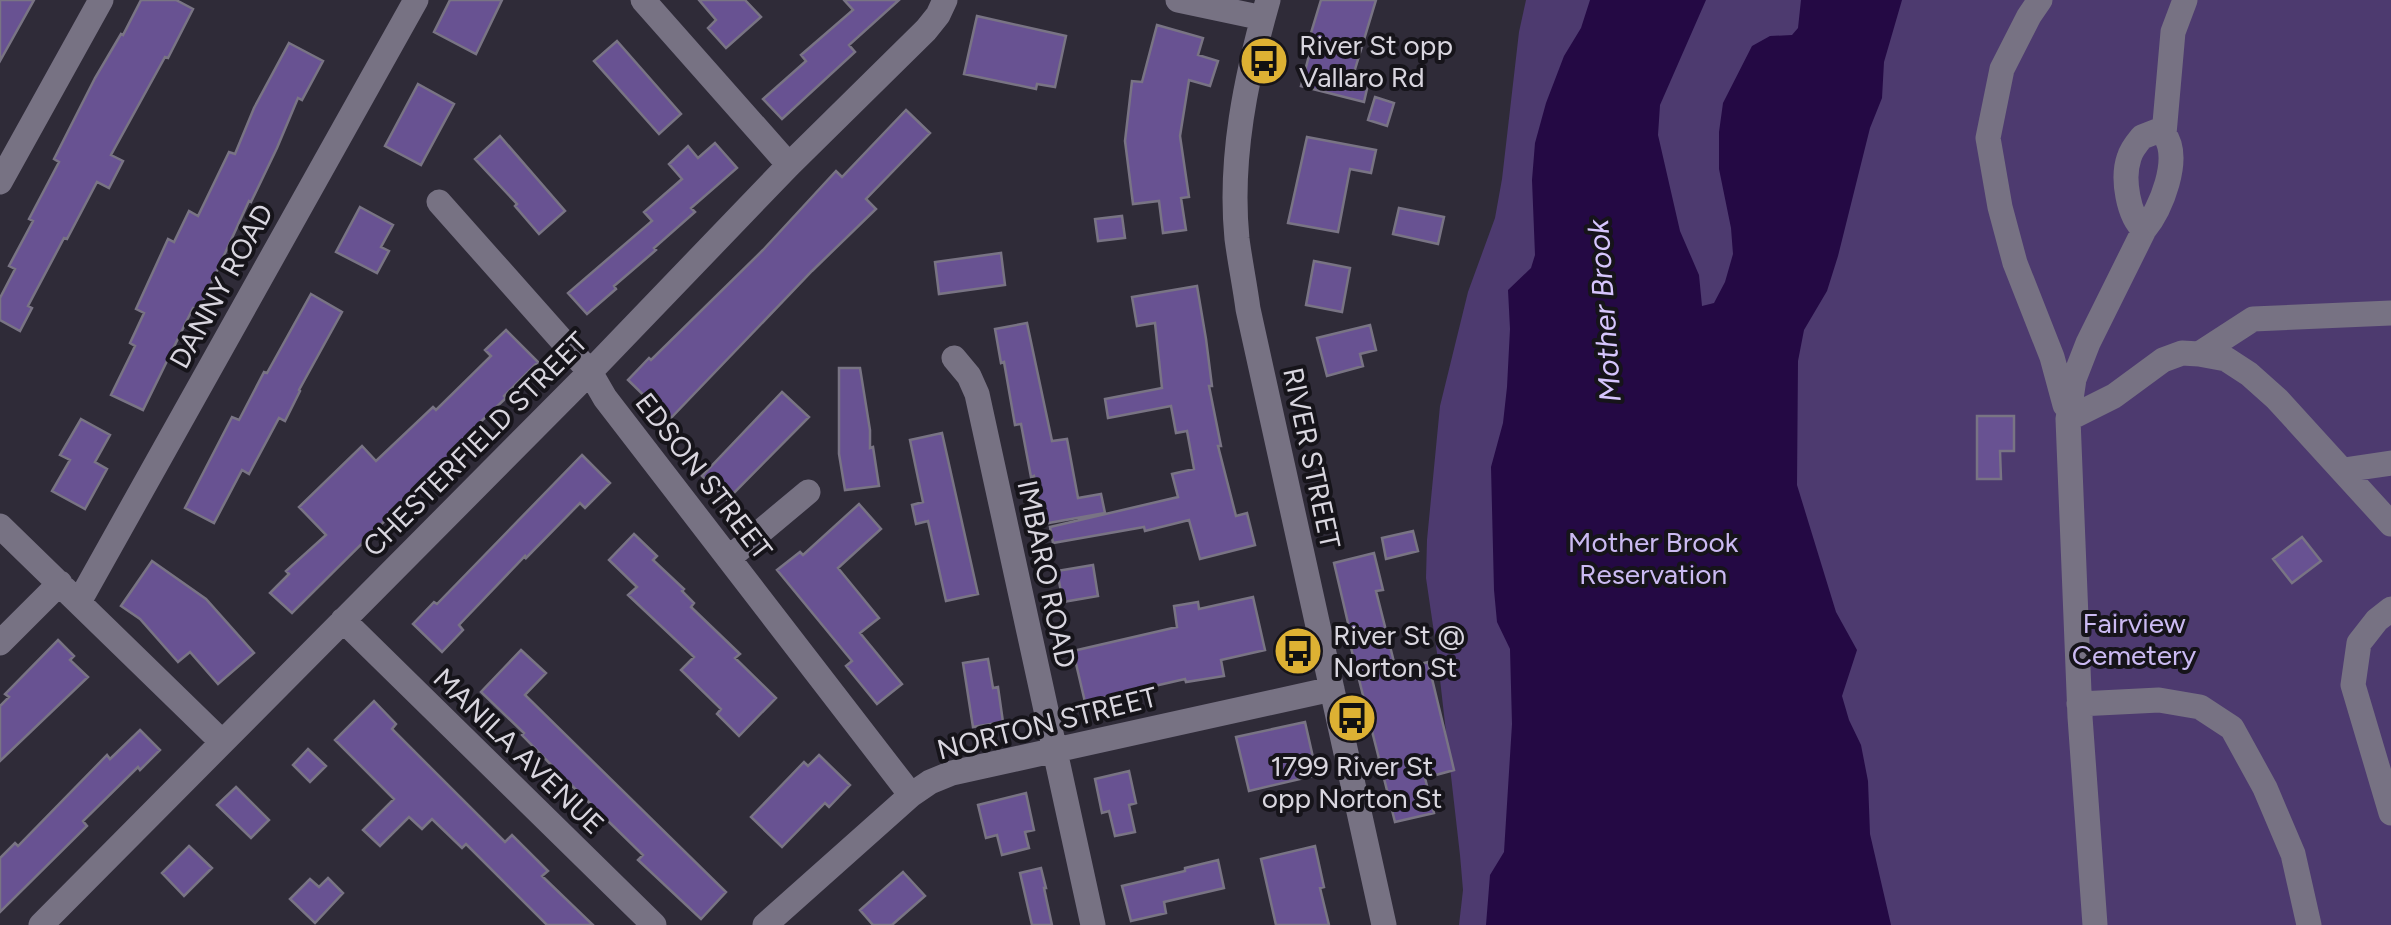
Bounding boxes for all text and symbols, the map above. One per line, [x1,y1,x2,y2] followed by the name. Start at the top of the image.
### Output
[1299,28,1453,94] place label: River St opp Vallaro Rd
[1238,35,1290,87] bus stop icon: River St opp Vallaro Rd
[162,198,280,374] street label: DANNY ROAD
[1579,217,1629,404] water label: Mother Brook
[356,324,595,563] street label: CHESTERFIELD STREET
[1276,364,1348,552] street label: RIVER STREET
[628,386,780,567] street label: EDSON STREET
[1011,477,1083,671] street label: IMBARO ROAD
[1568,525,1739,591] park label: Mother Brook Reservation
[2072,606,2197,672] park label: Fairview Cemetery
[1333,618,1465,684] place label: River St @ Norton St
[1272,625,1324,677] bus stop icon: River St @ Norton St
[427,661,611,841] street label: MANILA AVENUE
[934,679,1161,767] street label: NORTON STREET
[1326,692,1378,744] bus stop icon: 1799 River St opp Norton St
[1262,749,1442,815] place label: 1799 River St opp Norton St

